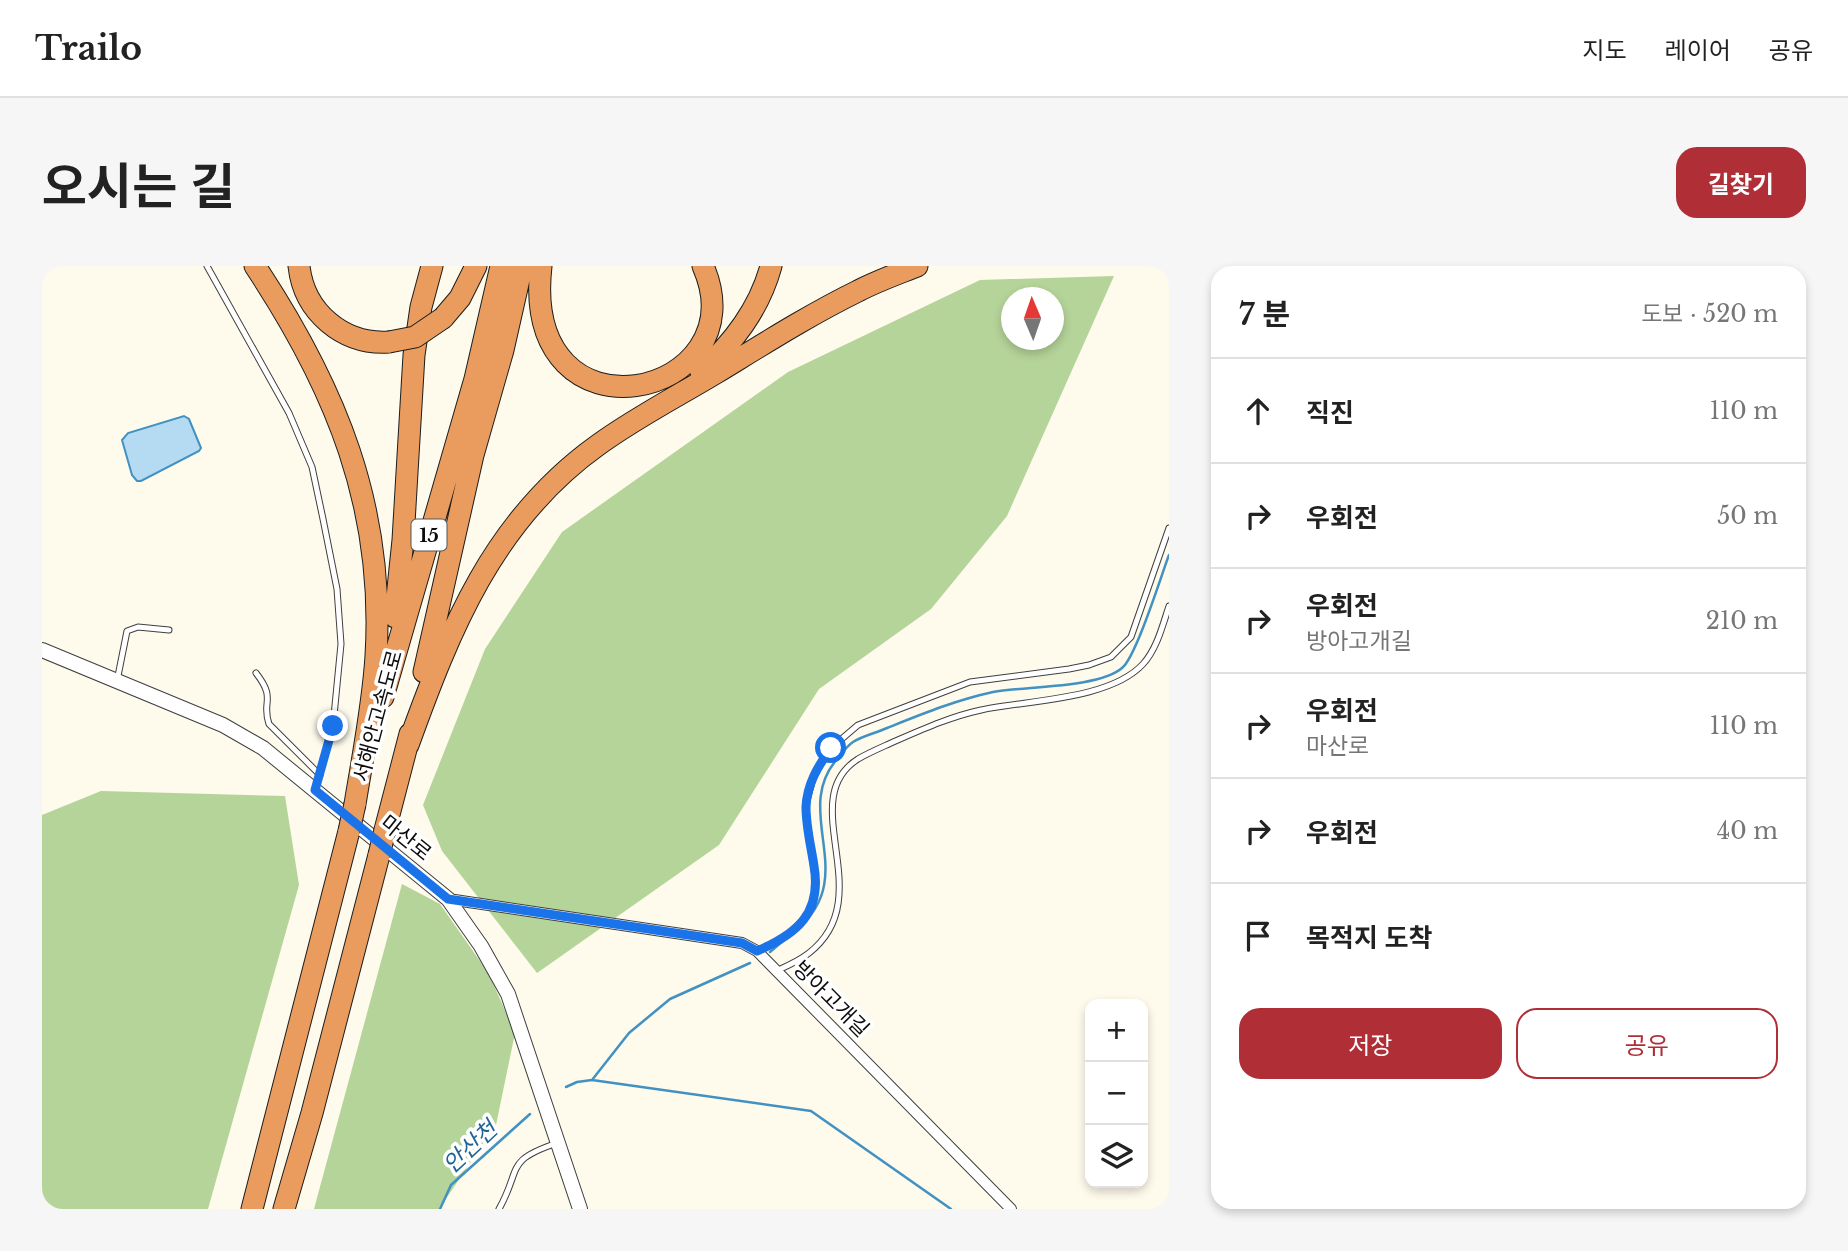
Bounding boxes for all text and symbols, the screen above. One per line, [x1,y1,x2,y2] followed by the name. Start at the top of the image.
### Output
[35,28,142,69] text: Trailo
[1582,36,1627,65] text: 지도
[1665,36,1731,65] text: 레이어
[1769,36,1813,65] text: 공유
[1676,147,1806,218] button: 길찾기
[42,156,235,217] text: 오시는 길
[1001,287,1064,350] north arrow
[1239,296,1290,333] text: 7 분
[1641,300,1778,328] text: 도보 · 520 m
[1239,392,1277,430] icon: ahead
[1306,397,1354,429] text: 직진
[1710,397,1778,425] text: 110 m
[1239,497,1277,535] icon: right
[1306,502,1378,534] text: 우회전
[1717,502,1778,530] text: 50 m
[412,520,446,550] road number: 15
[1306,590,1378,622] text: 우회전
[1239,602,1277,640] icon: right
[1706,607,1778,635] text: 210 m
[1306,627,1412,655] text: 방아고개길
[348,647,408,785] street label: 서해안고속도로
[1306,695,1378,727] text: 우회전
[1239,707,1277,745] icon: right
[317,710,348,741] route end
[1710,712,1778,740] text: 110 m
[815,732,846,763] route start
[1306,732,1369,760] text: 마산로
[375,810,437,866] street label: 마산로
[1239,812,1277,850] icon: right
[1306,817,1378,849] text: 우회전
[1717,817,1778,845] text: 40 m
[1239,917,1277,955] icon: arrive
[1306,922,1433,954] text: 목적지 도착
[788,956,874,1042] street label: 방아고개길
[1085,999,1148,1188] map controls
[1085,999,1148,1062] button: +
[1239,1008,1502,1079] button: 저장
[1516,1008,1778,1079] button: 공유
[1085,1062,1148,1125] button: −
[437,1113,505,1179] water label: 안산천
[1085,1125,1148,1188] button: layers

